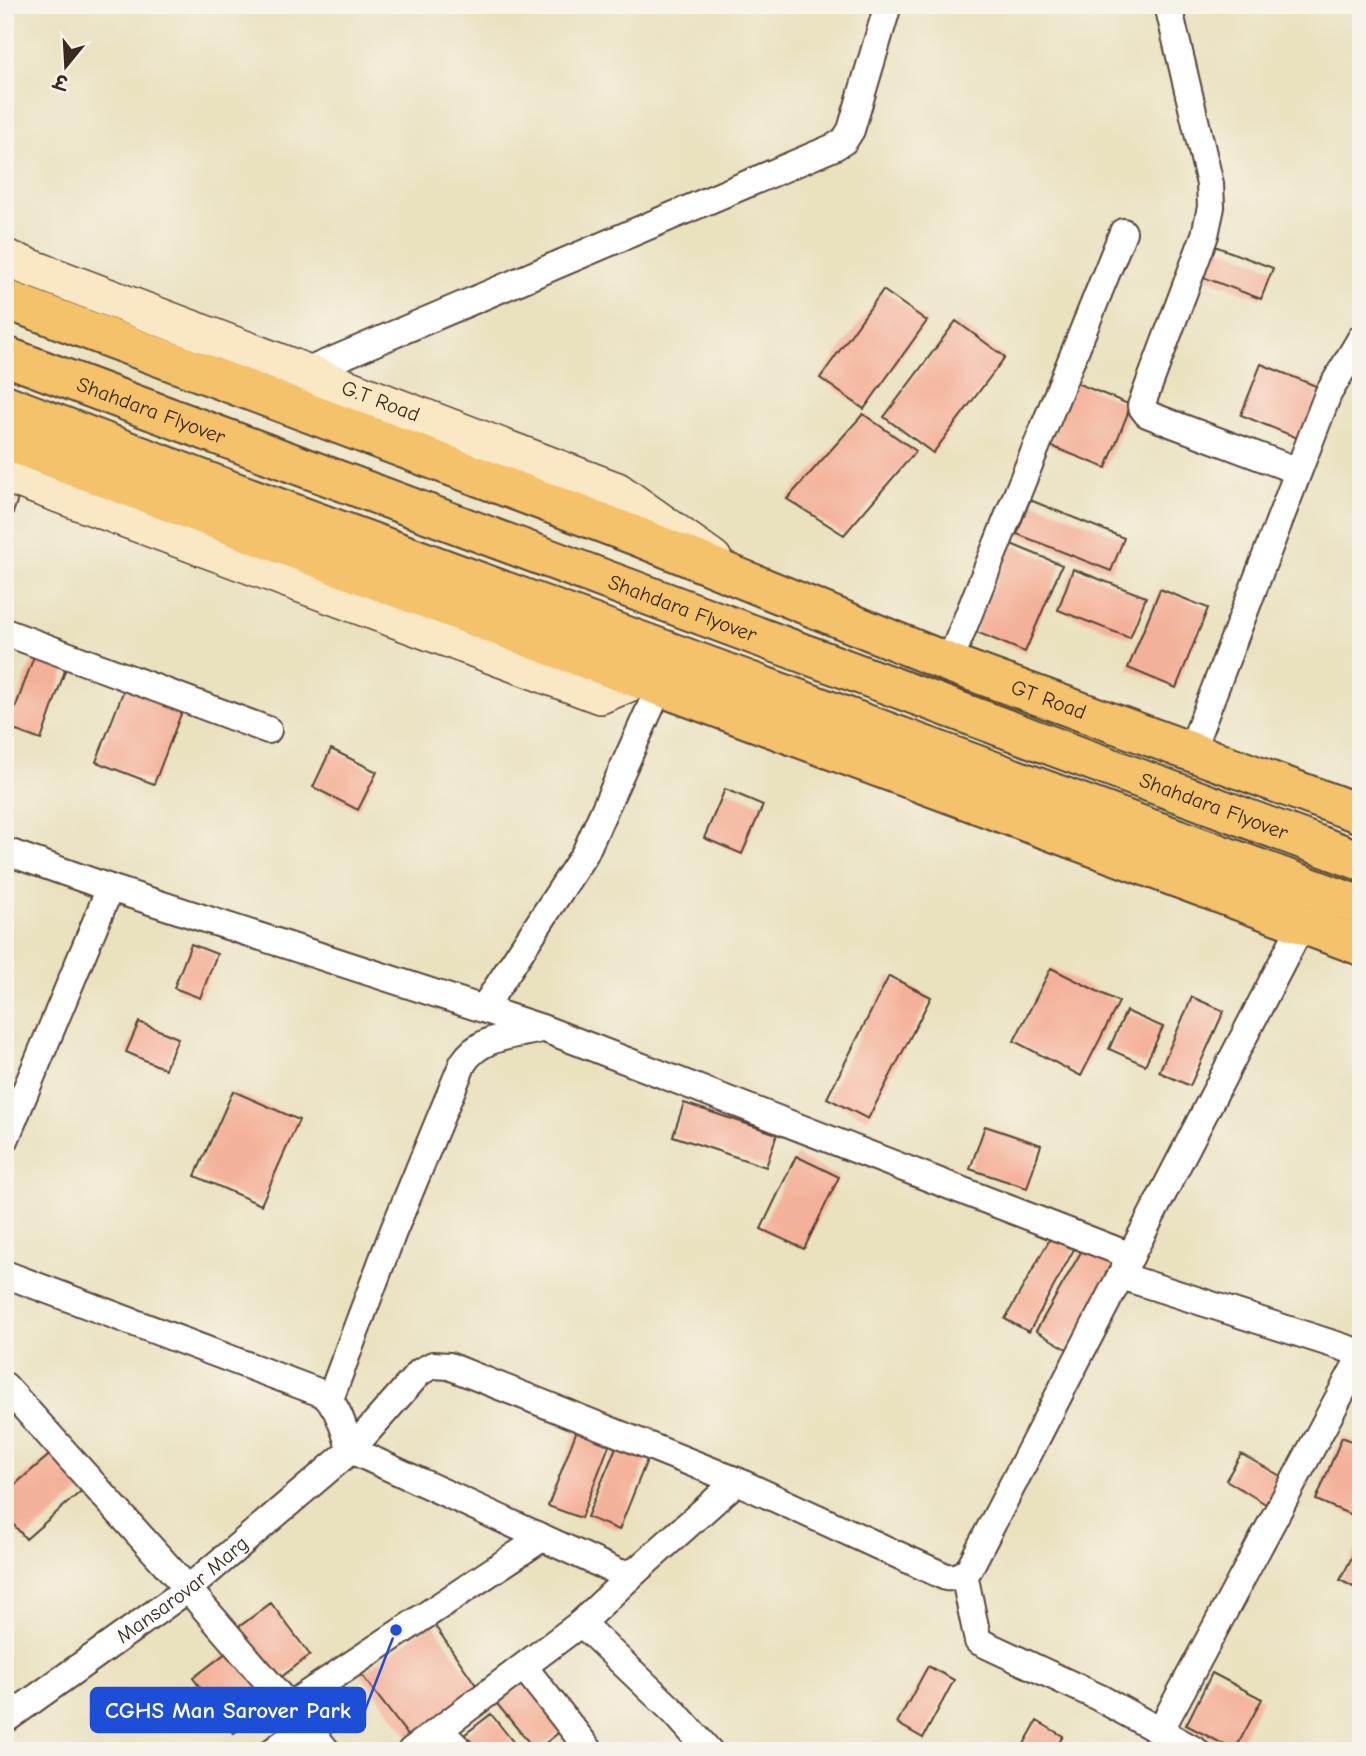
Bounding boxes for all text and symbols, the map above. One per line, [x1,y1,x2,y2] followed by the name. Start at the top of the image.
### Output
[32,32,102,102] north arrow
[49,68,72,94] text: उ
[74,372,229,449] street label: Shahdara Flyover
[338,375,423,427] street label: G.T Road
[605,570,761,647] street label: Shahdara Flyover
[1008,675,1090,724] street label: GT Road
[1136,768,1292,845] street label: Shahdara Flyover
[112,1531,253,1648] street label: Mansarovar Marg
[91,1688,365,1732] callout: CGHS Man Sarover Park
[105,1697,351,1724] text: CGHS Man Sarover Park

